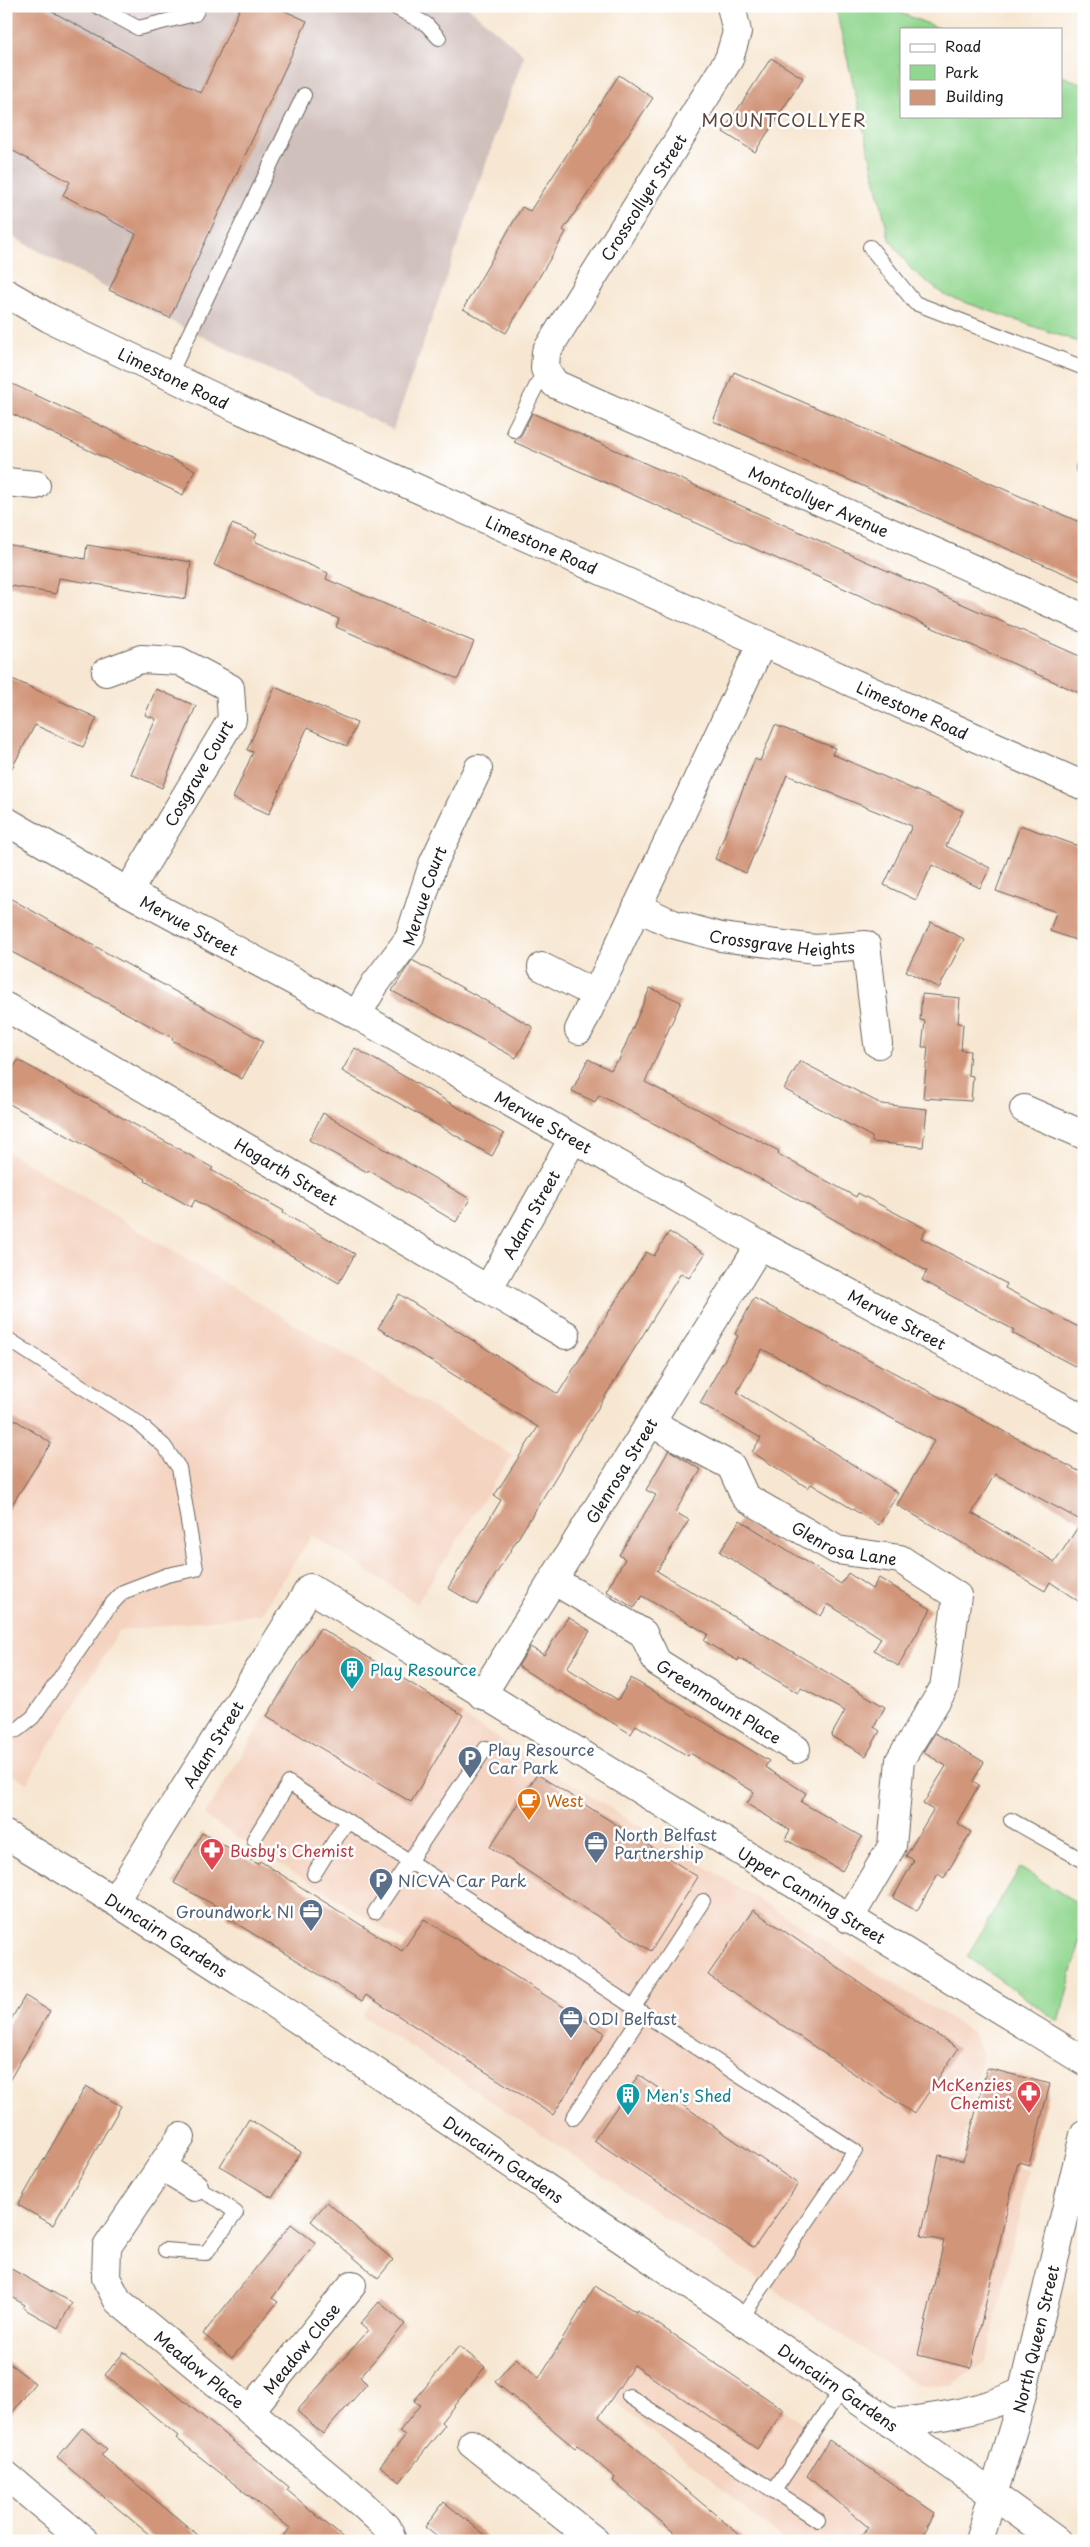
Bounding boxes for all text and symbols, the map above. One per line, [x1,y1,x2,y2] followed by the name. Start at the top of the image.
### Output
[900,28,1062,118] legend
[945,34,981,57] text: Road
[945,60,979,83] text: Park
[945,84,1004,107] text: Building
[701,106,867,133] district label: MOUNTCOLLYER
[594,128,692,265] street label: Crosscollyer Street
[114,341,233,414] street label: Limestone Road
[745,459,893,542] street label: Montcollyer Avenue
[482,509,602,580] street label: Limestone Road
[853,674,972,745] street label: Limestone Road
[158,715,238,831] street label: Cosgrave Court
[396,841,452,948] street label: Mervue Court
[136,889,243,961] street label: Mervue Street
[707,922,856,961] street label: Crossgrave Heights
[491,1084,597,1159] street label: Mervue Street
[230,1132,343,1211] street label: Hogarth Street
[496,1165,565,1263] street label: Adam Street
[844,1283,951,1355] street label: Mervue Street
[579,1413,663,1528] street label: Glenrosa Street
[787,1515,898,1570] street label: Glenrosa Lane
[652,1653,786,1749] street label: Greenmount Place
[339,1656,365,1690] building icon: Play Resource
[370,1657,476,1681] place label: Play Resource
[176,1695,249,1792] street label: Adam Street
[488,1737,594,1779] place label: Play Resource Car Park
[457,1745,483,1779] parking icon: Play Resource Car Park
[516,1787,542,1821] cafe icon: West
[546,1788,583,1812] place label: West
[614,1822,717,1864] place label: North Belfast Partnership
[583,1830,609,1864] office icon: North Belfast Partnership
[199,1837,225,1871] pharmacy icon: Busby's Chemist
[230,1838,354,1862] place label: Busby's Chemist
[733,1840,891,1949] street label: Upper Canning Street
[368,1867,394,1901] parking icon: NICVA Car Park
[398,1868,527,1892] place label: NICVA Car Park
[101,1886,233,1982] street label: Duncairn Gardens
[298,1898,324,1932] office icon: Groundwork NI
[176,1899,294,1923] place label: Groundwork NI
[558,2005,584,2039] office icon: ODI Belfast
[588,2006,677,2030] place label: ODI Belfast
[931,2072,1012,2114] place label: McKenzies Chemist
[1016,2080,1042,2114] pharmacy icon: McKenzies Chemist
[615,2082,641,2116] building icon: Men's Shed
[646,2083,732,2107] place label: Men's Shed
[439,2109,569,2208] street label: Duncairn Gardens
[1006,2262,1065,2415] street label: North Queen Street
[257,2297,345,2399] street label: Meadow Close
[150,2324,250,2414] street label: Meadow Place
[774,2337,903,2437] street label: Duncairn Gardens

